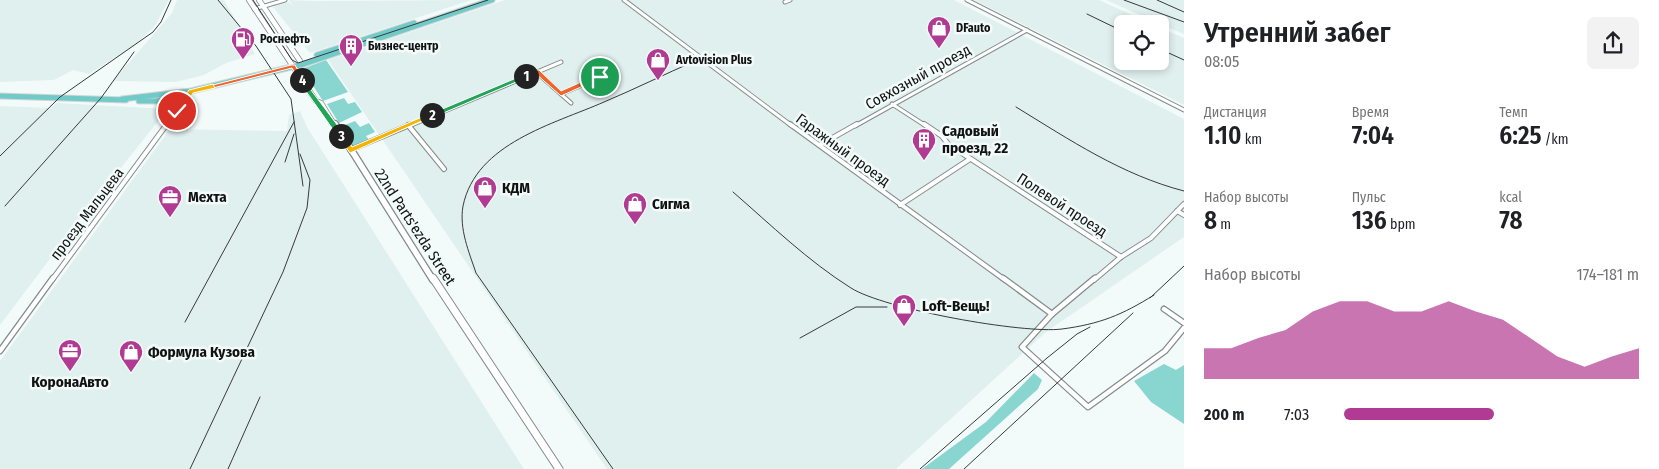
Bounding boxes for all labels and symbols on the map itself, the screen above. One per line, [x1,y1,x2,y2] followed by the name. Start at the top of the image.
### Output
[926,15,952,49] shop icon: DFauto
[956,21,991,35] place label: DFauto
[230,26,256,60] fuel station icon: Роснефть
[260,32,310,46] place label: Роснефть
[338,33,364,67] building icon: Бизнес-центр
[368,39,439,53] place label: Бизнес-центр
[862,41,974,113] street label: Совхозный проезд
[645,47,671,81] shop icon: Avtovision Plus
[675,53,753,67] place label: Avtovision Plus
[579,56,621,98] pin
[514,64,538,88] pin: 1
[290,68,314,92] pin: 4
[156,90,198,132] pin
[420,102,444,128] pin: 2
[792,110,894,190] street label: Гаражный проезд
[942,122,1008,157] place label: Садовый проезд, 22
[328,124,354,148] pin: 3
[911,127,937,161] building icon: Садовый проезд, 22
[46,164,128,264] street label: проезд Мальцева
[371,165,459,289] street label: 22nd Parts'ezda Street
[1014,169,1110,241] street label: Полевой проезд
[472,175,498,209] shop icon: КДМ
[502,179,530,197] place label: КДМ
[157,184,183,218] office icon: Мехта
[188,188,227,206] place label: Мехта
[622,191,648,225] shop icon: Сигма
[652,195,691,213] place label: Сигма
[891,293,917,327] shop icon: Loft-Вещь!
[922,297,990,315] place label: Loft-Вещь!
[57,338,83,372] office icon: КоронаАвто
[118,339,144,373] shop icon: Формула Кузова
[148,343,255,361] place label: Формула Кузова
[31,373,109,391] place label: КоронаАвто

